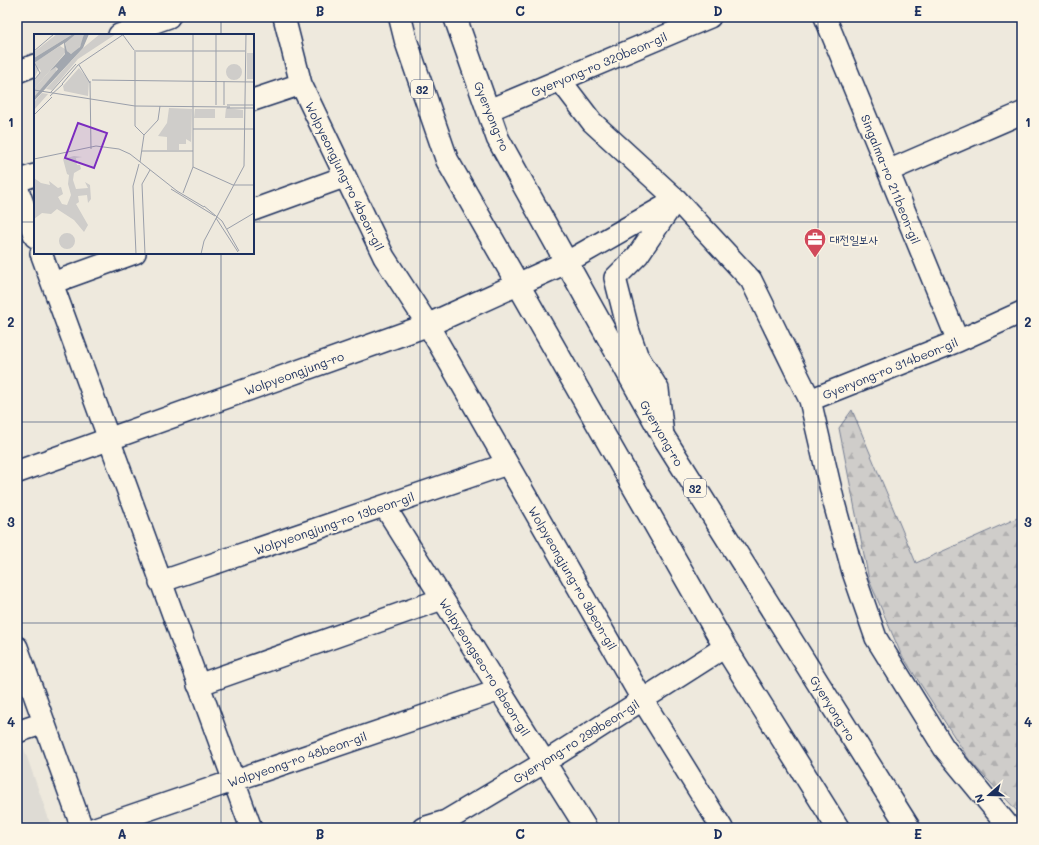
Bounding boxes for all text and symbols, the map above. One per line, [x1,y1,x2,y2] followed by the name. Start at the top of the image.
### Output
[117,2,127,19] text: A
[316,2,325,19] text: B
[515,2,525,19] text: C
[713,2,723,19] text: D
[914,2,922,19] text: E
[529,28,669,100] street label: Gyeryong-ro 320beon-gil
[34,34,254,254] inset map
[471,79,513,153] street label: Gyeryong-ro
[411,80,433,98] road number: 32
[302,99,388,253] street label: Wolpyeongjung-ro 4beon-gil
[858,112,924,246] street label: Singalma-ro 211beon-gil
[8,113,14,130] text: 1
[1025,113,1031,130] text: 1
[802,226,828,259] office icon: 대전일보사
[830,231,878,247] place label: 대전일보사
[7,313,15,330] text: 2
[1024,313,1032,330] text: 2
[820,333,960,403] street label: Gyeryong-ro 314beon-gil
[242,348,346,398] street label: Wolpyeongjung-ro
[637,397,687,469] street label: Gyeryong-ro
[684,479,706,497] road number: 32
[252,488,416,558] street label: Wolpyeongjung-ro 13beon-gil
[525,503,621,653] street label: Wolpyeongjung-ro 3beon-gil
[7,513,15,530] text: 3
[1024,513,1032,530] text: 3
[436,595,534,739] street label: Wolpyeongseo-ro 6beon-gil
[807,672,859,744] street label: Gyeryong-ro
[510,696,642,786] street label: Gyeryong-ro 299beon-gil
[7,713,15,730] text: 4
[1024,713,1032,730] text: 4
[225,728,369,790] street label: Wolpyeong-ro 48beon-gil
[969,775,1009,815] north arrow
[971,792,988,805] text: N
[117,825,127,842] text: A
[316,825,325,842] text: B
[515,825,525,842] text: C
[713,825,723,842] text: D
[914,825,922,842] text: E

